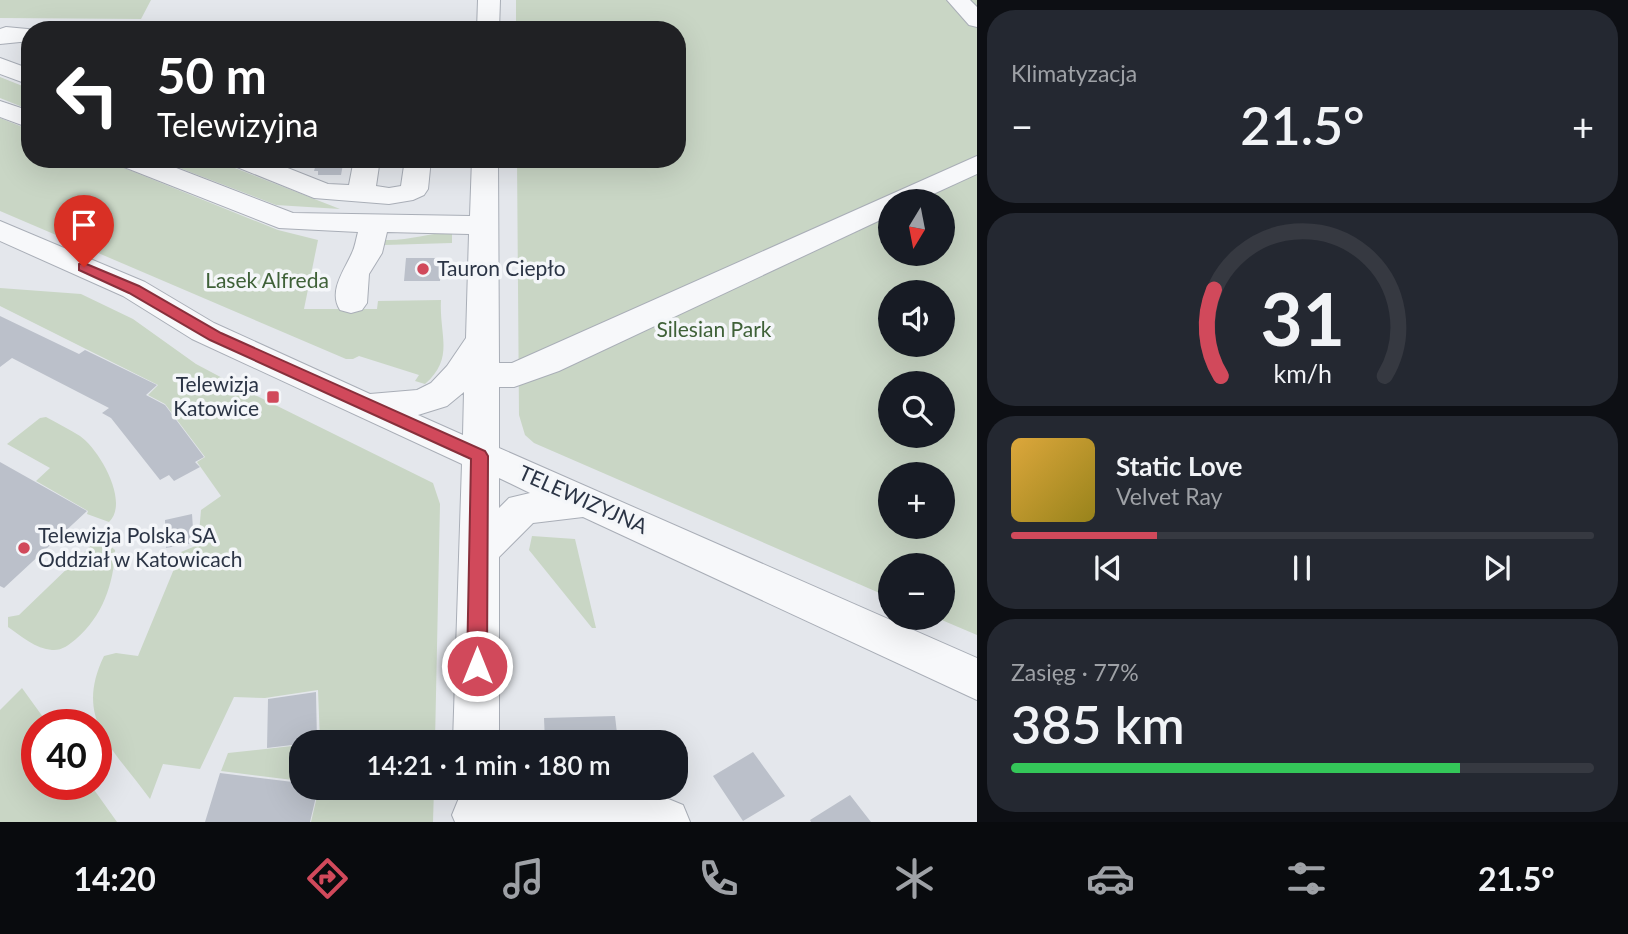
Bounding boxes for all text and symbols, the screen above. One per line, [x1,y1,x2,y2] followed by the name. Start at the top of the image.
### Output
[157,46,267,104] text: 50 m
[42,49,133,140] icon: left
[1011,59,1137,87] text: Klimatyzacja
[1240,94,1365,156] text: 21.5°
[1011,103,1033,149] text: −
[1572,103,1594,149] text: +
[157,105,318,144] text: Telewizyjna
[878,189,956,266] north arrow
[878,189,955,630] map controls
[54,195,114,267] pin
[65,206,103,244] icon: arrive
[437,255,566,280] place label: Tauron Ciepło
[415,261,431,277] marker: Tauron Ciepło
[205,267,329,292] park label: Lasek Alfreda
[1260,274,1345,362] text: 31
[878,280,955,357] button: sound
[656,316,772,341] park label: Silesian Park
[1273,357,1332,387] text: km/h
[173,371,259,420] place label: Telewizja Katowice
[878,371,955,448] button: search
[265,389,281,405] marker: Telewizja Katowice
[1116,450,1243,482] text: Static Love
[515,459,653,538] street label: TELEWIZYJNA
[878,462,955,539] button: +
[1116,482,1222,510] text: Velvet Ray
[38,522,242,571] place label: Telewizja Polska SA Oddział w Katowicach
[16,540,32,556] marker: Telewizja Polska SA Oddział w Katowicach
[1089,549,1127,587] icon: previous
[1283,549,1321,587] icon: pause
[1478,549,1516,587] icon: next
[878,553,955,630] button: −
[440,629,514,703] position arrow
[1011,658,1139,686] text: Zasięg · 77%
[1011,693,1185,755] text: 385 km
[21,709,112,800] speed limit sign: 40
[366,749,611,781] text: 14:21 · 1 min · 180 m
[303,854,352,903] icon: directions
[499,854,548,903] icon: music
[694,854,743,903] icon: phone
[890,854,939,903] icon: climate
[1086,854,1135,903] icon: car
[1282,854,1331,903] icon: filters
[73,859,156,898] text: 14:20
[1478,859,1555,898] text: 21.5°

